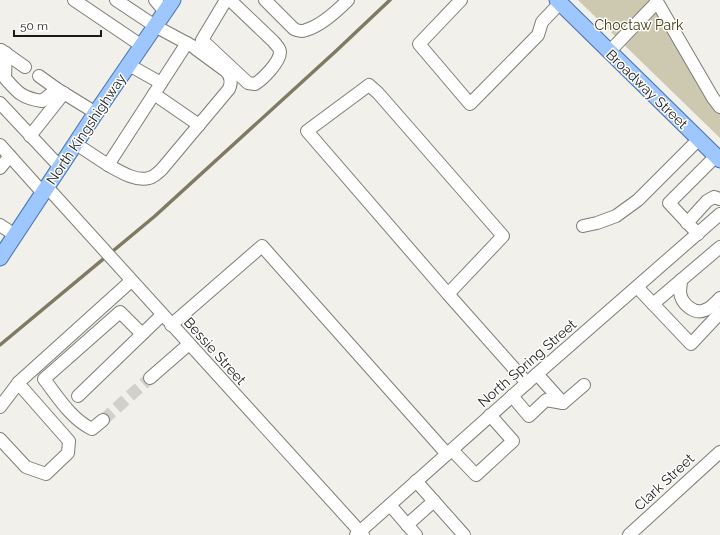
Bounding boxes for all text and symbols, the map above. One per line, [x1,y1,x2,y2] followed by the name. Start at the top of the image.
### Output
[14,12,101,38] scale bar
[594,17,684,33] park label: Choctaw Park
[20,19,48,33] text: 50 m
[603,46,691,132] street label: Broadway Street
[43,70,129,187] street label: North Kingshighway
[181,314,249,388] street label: Bessie Street
[475,316,580,410] street label: North Spring Street
[631,450,697,514] street label: Clark Street

